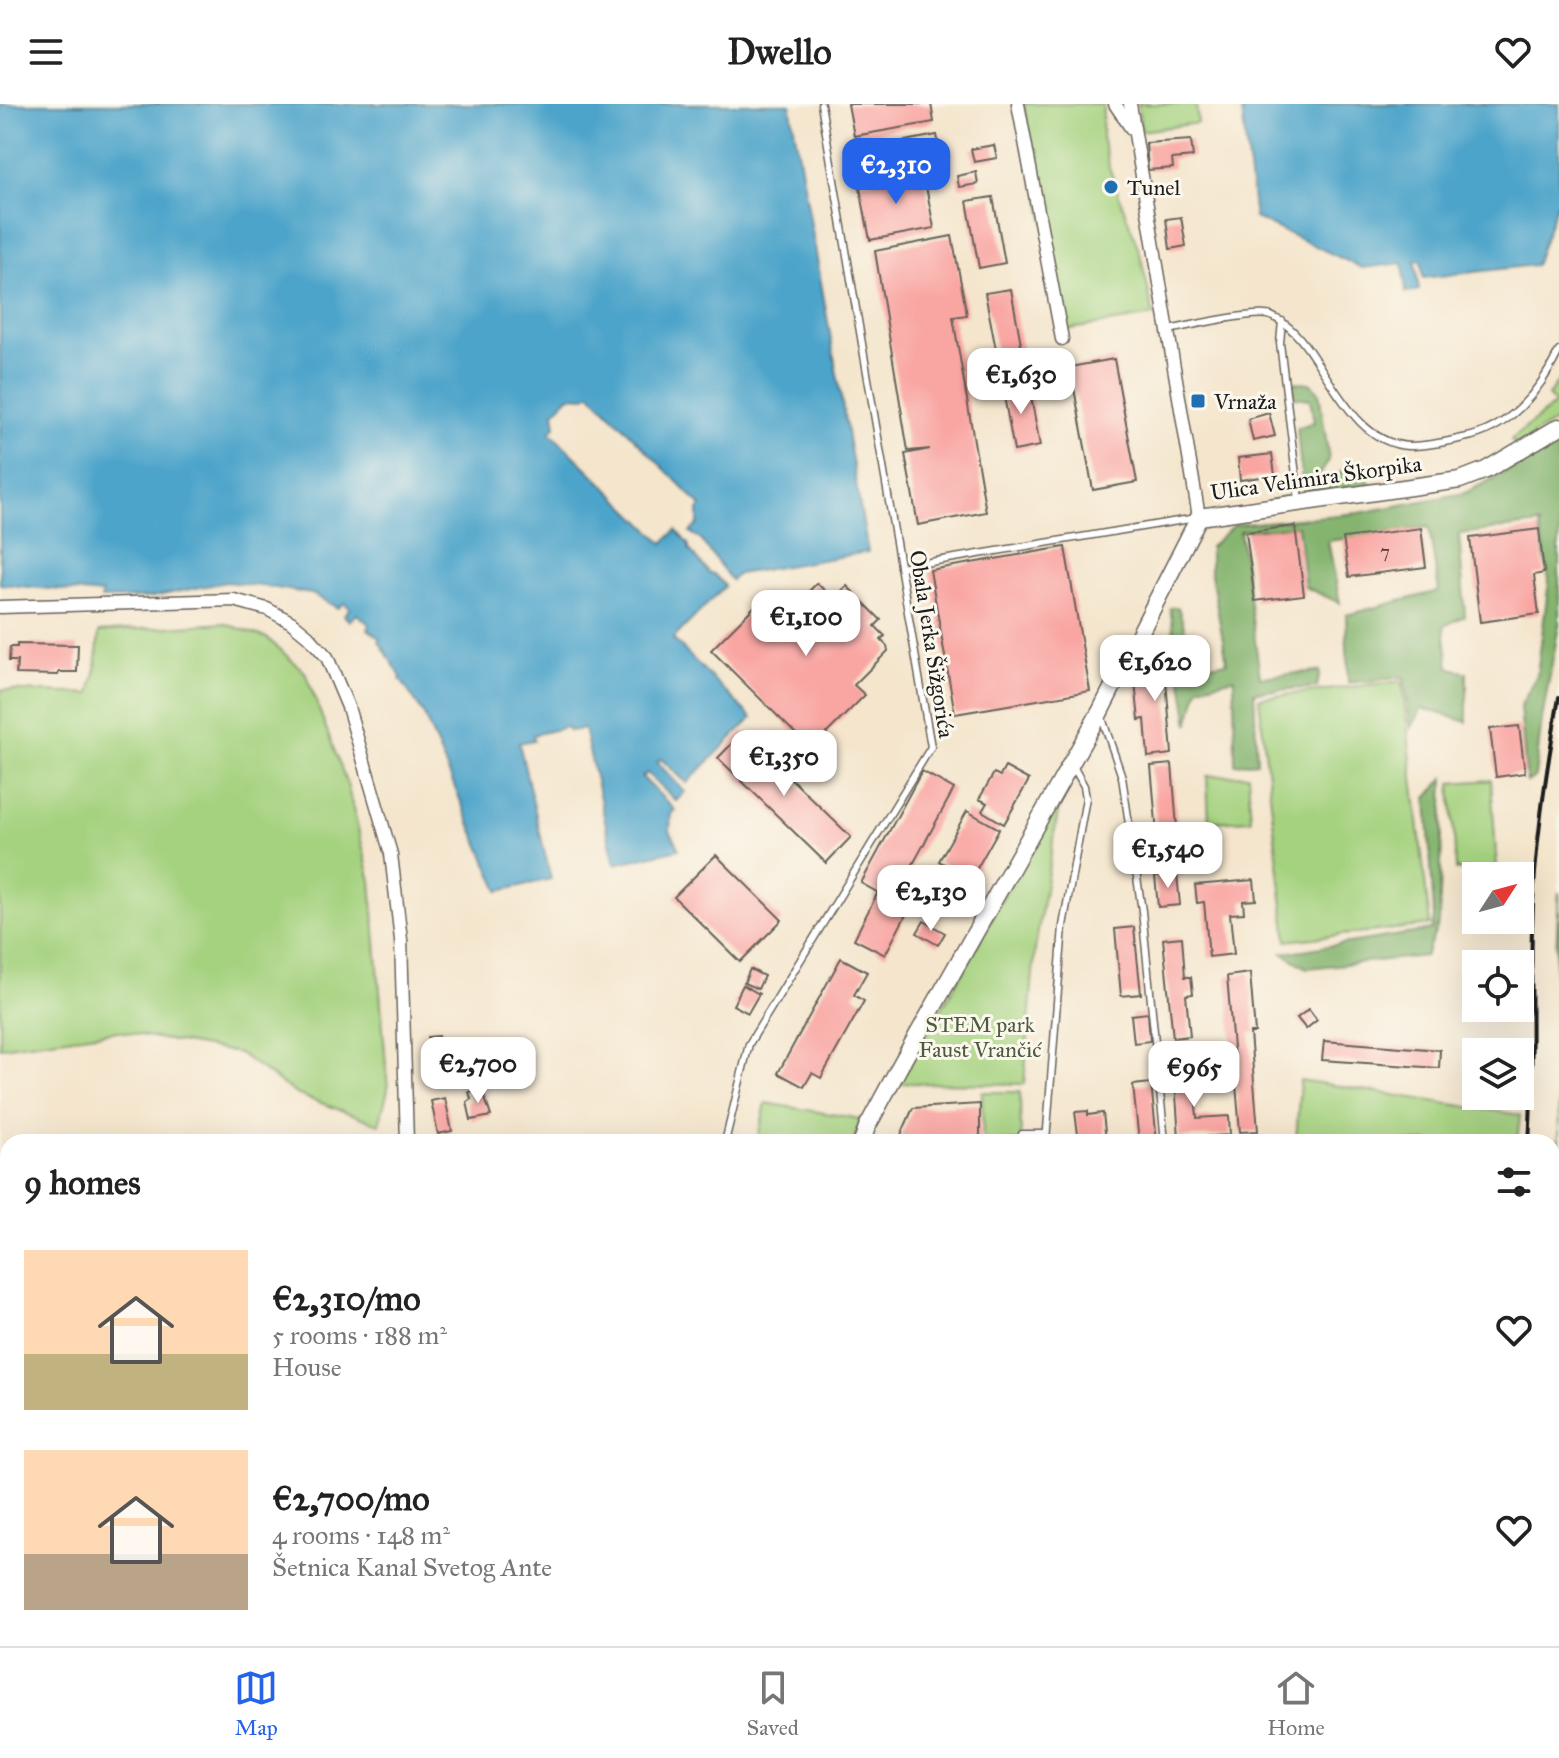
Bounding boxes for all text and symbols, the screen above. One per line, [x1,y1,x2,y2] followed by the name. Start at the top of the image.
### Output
[24,30,68,74] icon: menu
[727,30,832,74] text: Dwello
[1491,30,1535,74] icon: heart
[831,138,961,206] pin: €2,310
[860,148,932,180] text: €2,310
[1127,174,1181,201] place label: Tunel
[1102,178,1120,196] marker: Tunel
[956,348,1086,416] pin: €1,630
[985,358,1057,390] text: €1,630
[1213,388,1277,415] place label: Vrnaža
[1189,392,1207,410] marker: Vrnaža
[1209,450,1424,506] street label: Ulica Velimira Škorpika
[1380,541,1390,563] house number: 7
[904,548,960,741] street label: Obala Jerka Šižgorića
[741,590,871,658] pin: €1,100
[769,600,843,632] text: €1,100
[1090,635,1220,703] pin: €1,620
[1118,645,1192,677] text: €1,620
[719,730,849,798] pin: €1,350
[749,740,819,772] text: €1,350
[1103,822,1233,890] pin: €1,540
[1131,832,1205,864] text: €1,540
[1462,862,1534,934] north arrow
[1462,862,1534,1110] map controls
[866,865,996,933] pin: €2,130
[895,875,967,907] text: €2,130
[1462,950,1534,1022] button: locate
[918,1011,1042,1063] park label: STEM park Faust Vrančić
[413,1037,543,1105] pin: €2,700
[1462,1038,1534,1110] button: layers
[1147,1041,1241,1109] pin: €965
[439,1047,517,1079] text: €2,700
[1166,1051,1222,1083] text: €965
[1492,1160,1536,1204] icon: filters
[24,1162,141,1203] text: 9 homes
[272,1278,421,1319] text: €2,310/mo
[88,1282,184,1378] icon: home
[1492,1308,1536,1352] icon: heart
[272,1319,447,1351] text: 5 rooms · 188 m²
[272,1351,342,1383] text: House
[272,1478,430,1519] text: €2,700/mo
[88,1482,184,1578] icon: home
[1492,1508,1536,1552] icon: heart
[272,1519,450,1551] text: 4 rooms · 148 m²
[272,1551,552,1583] text: Šetnica Kanal Svetog Ante
[234,1666,278,1741] tab: Map
[747,1666,799,1741] tab: Saved
[1267,1666,1325,1741] tab: Home

